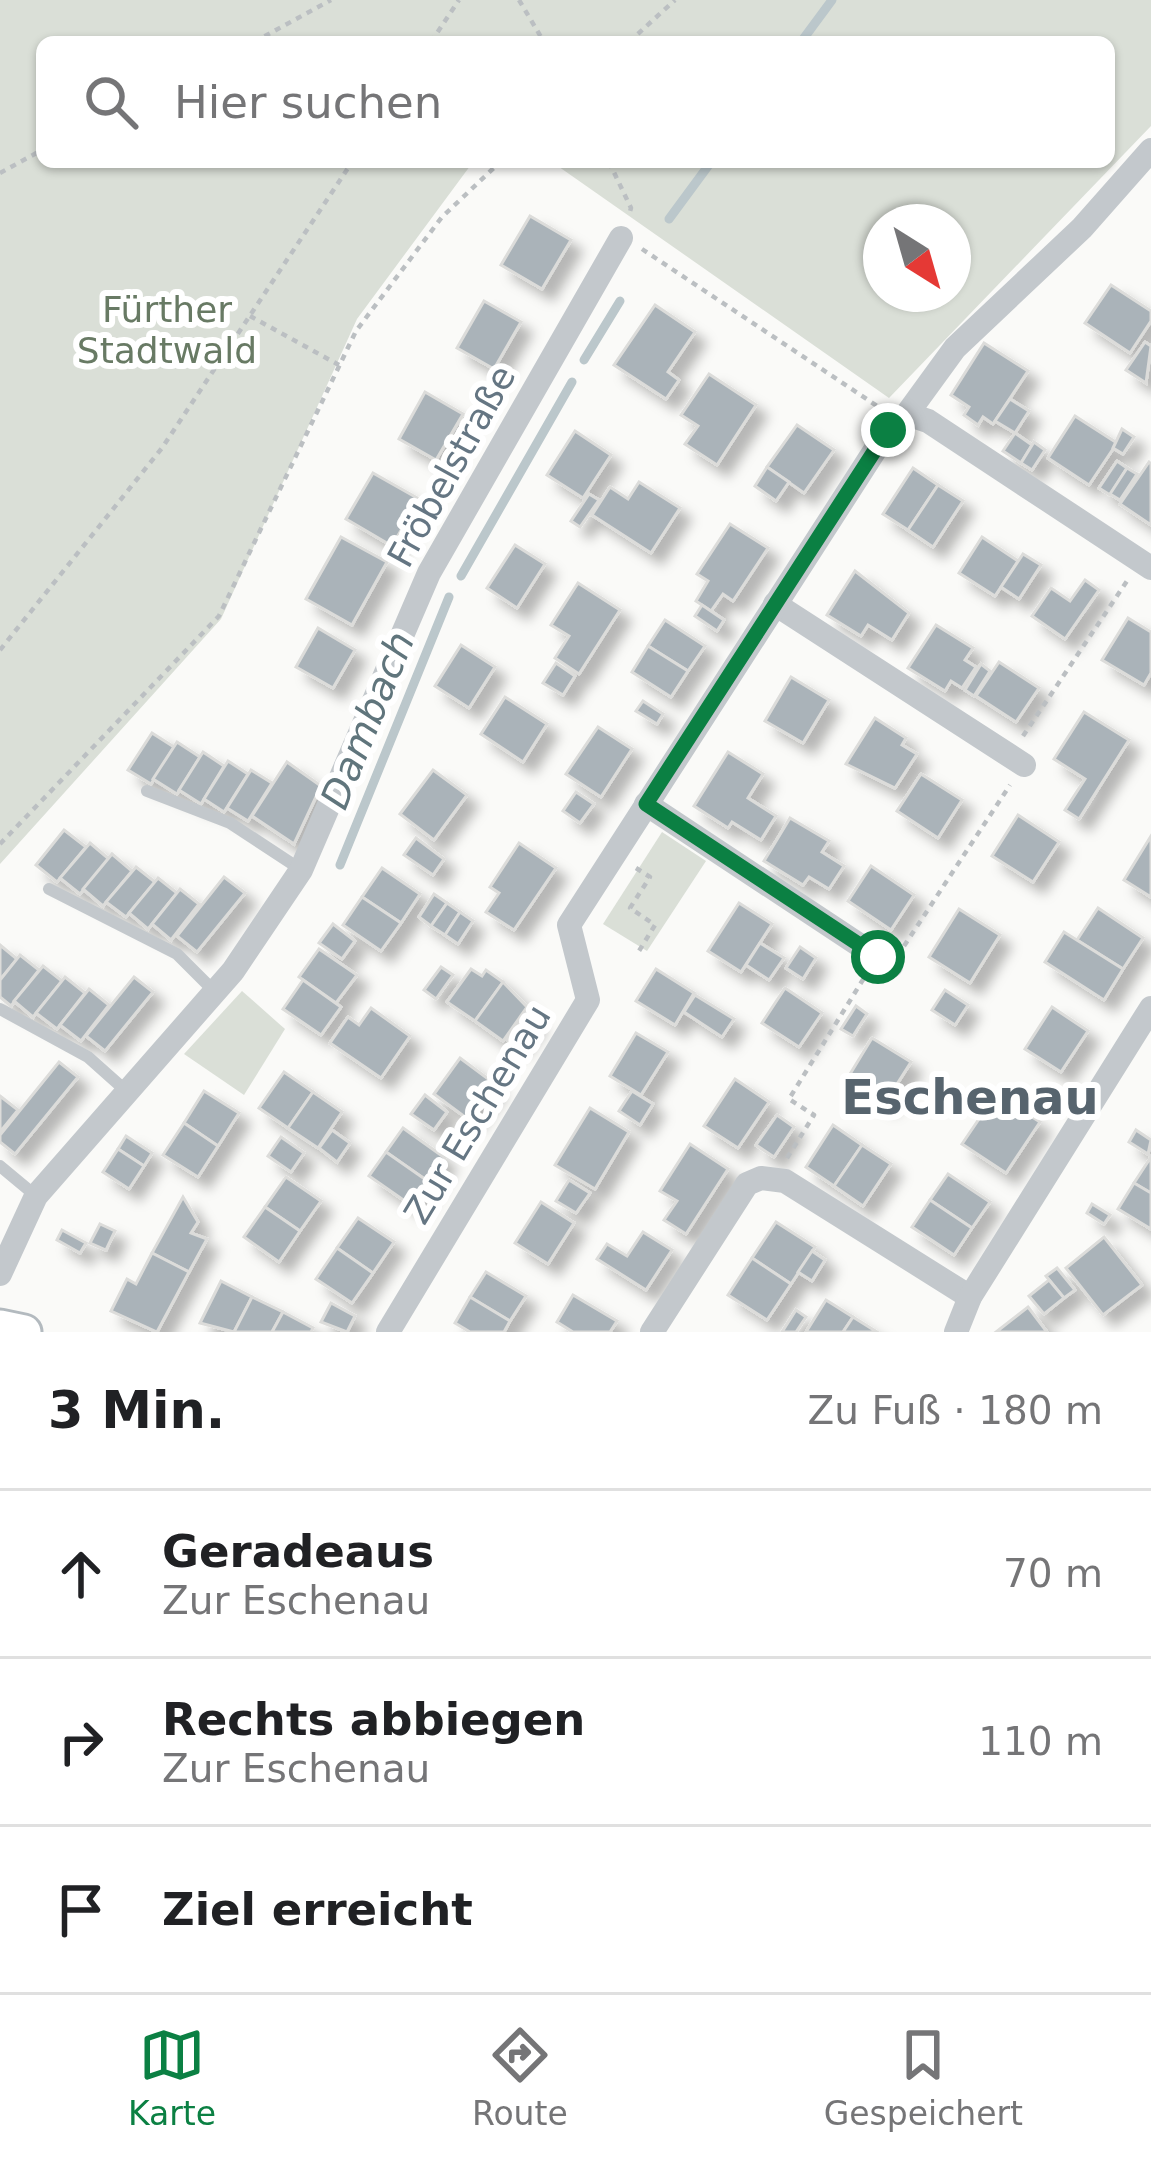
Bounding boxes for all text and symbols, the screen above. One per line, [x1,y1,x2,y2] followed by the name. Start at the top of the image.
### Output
[36,36,1115,168] search box
[78,69,144,135] icon: search
[174,76,442,129] text: Hier suchen
[863,204,971,312] north arrow
[77,289,257,371] park label: Fürther Stadtwald
[379,358,524,574] street label: Fröbelstraße
[861,403,915,457] route end
[312,625,423,815] water label: Dambach
[851,930,905,984] route start
[396,998,559,1231] street label: Zur Eschenau
[841,1069,1099,1125] district label: Eschenau
[48,1381,225,1440] text: 3 Min.
[808,1388,1103,1433] text: Zu Fuß · 180 m
[162,1525,434,1578] text: Geradeaus
[48,1541,114,1607] icon: ahead
[1003,1551,1103,1596] text: 70 m
[162,1578,430,1623] text: Zur Eschenau
[162,1693,585,1746] text: Rechts abbiegen
[48,1709,114,1775] icon: right
[978,1719,1103,1764] text: 110 m
[162,1746,430,1791] text: Zur Eschenau
[48,1877,114,1943] icon: arrive
[162,1883,473,1936] text: Ziel erreicht
[128,2022,216,2133] tab: Karte
[472,2022,568,2133] tab: Route
[824,2022,1023,2133] tab: Gespeichert

